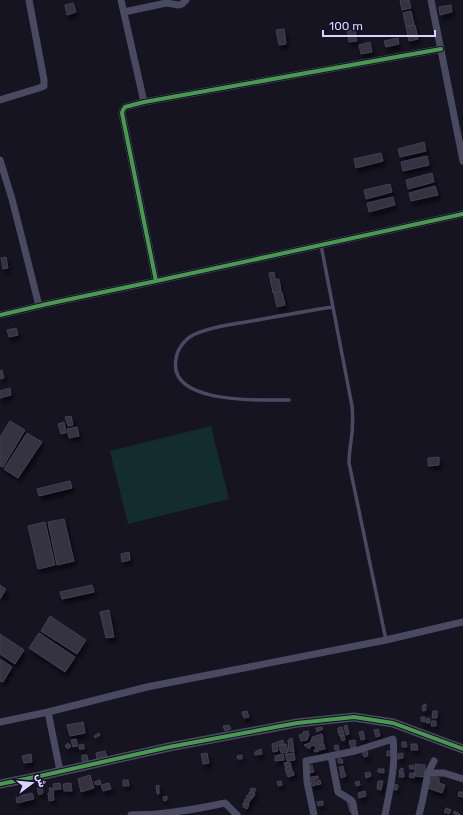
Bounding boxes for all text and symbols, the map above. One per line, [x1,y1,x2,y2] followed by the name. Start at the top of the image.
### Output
[323,12,435,38] scale bar
[329,19,363,33] text: 100 m
[12,763,52,803] north arrow
[33,772,49,789] text: ش

